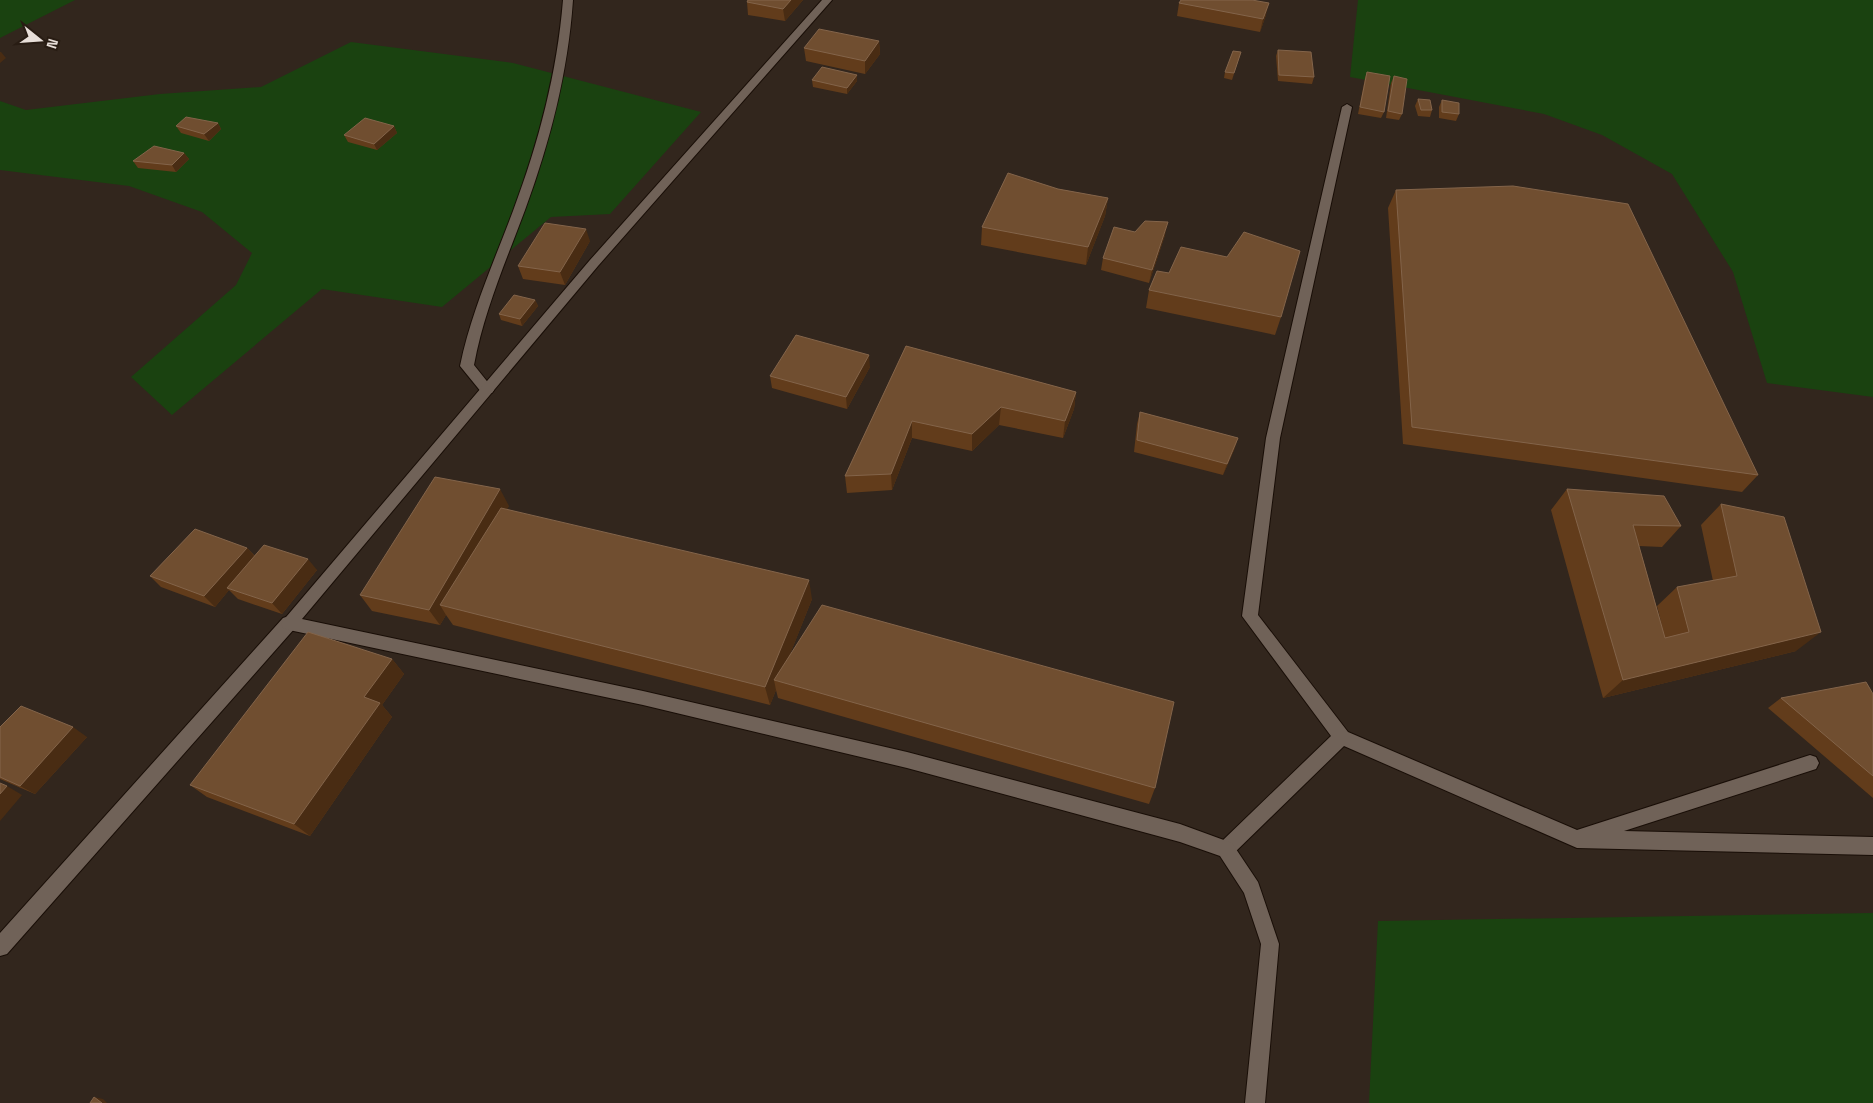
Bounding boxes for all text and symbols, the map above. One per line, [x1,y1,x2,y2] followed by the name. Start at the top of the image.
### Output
[15,15,65,65] north arrow
[42,37,62,51] text: N

